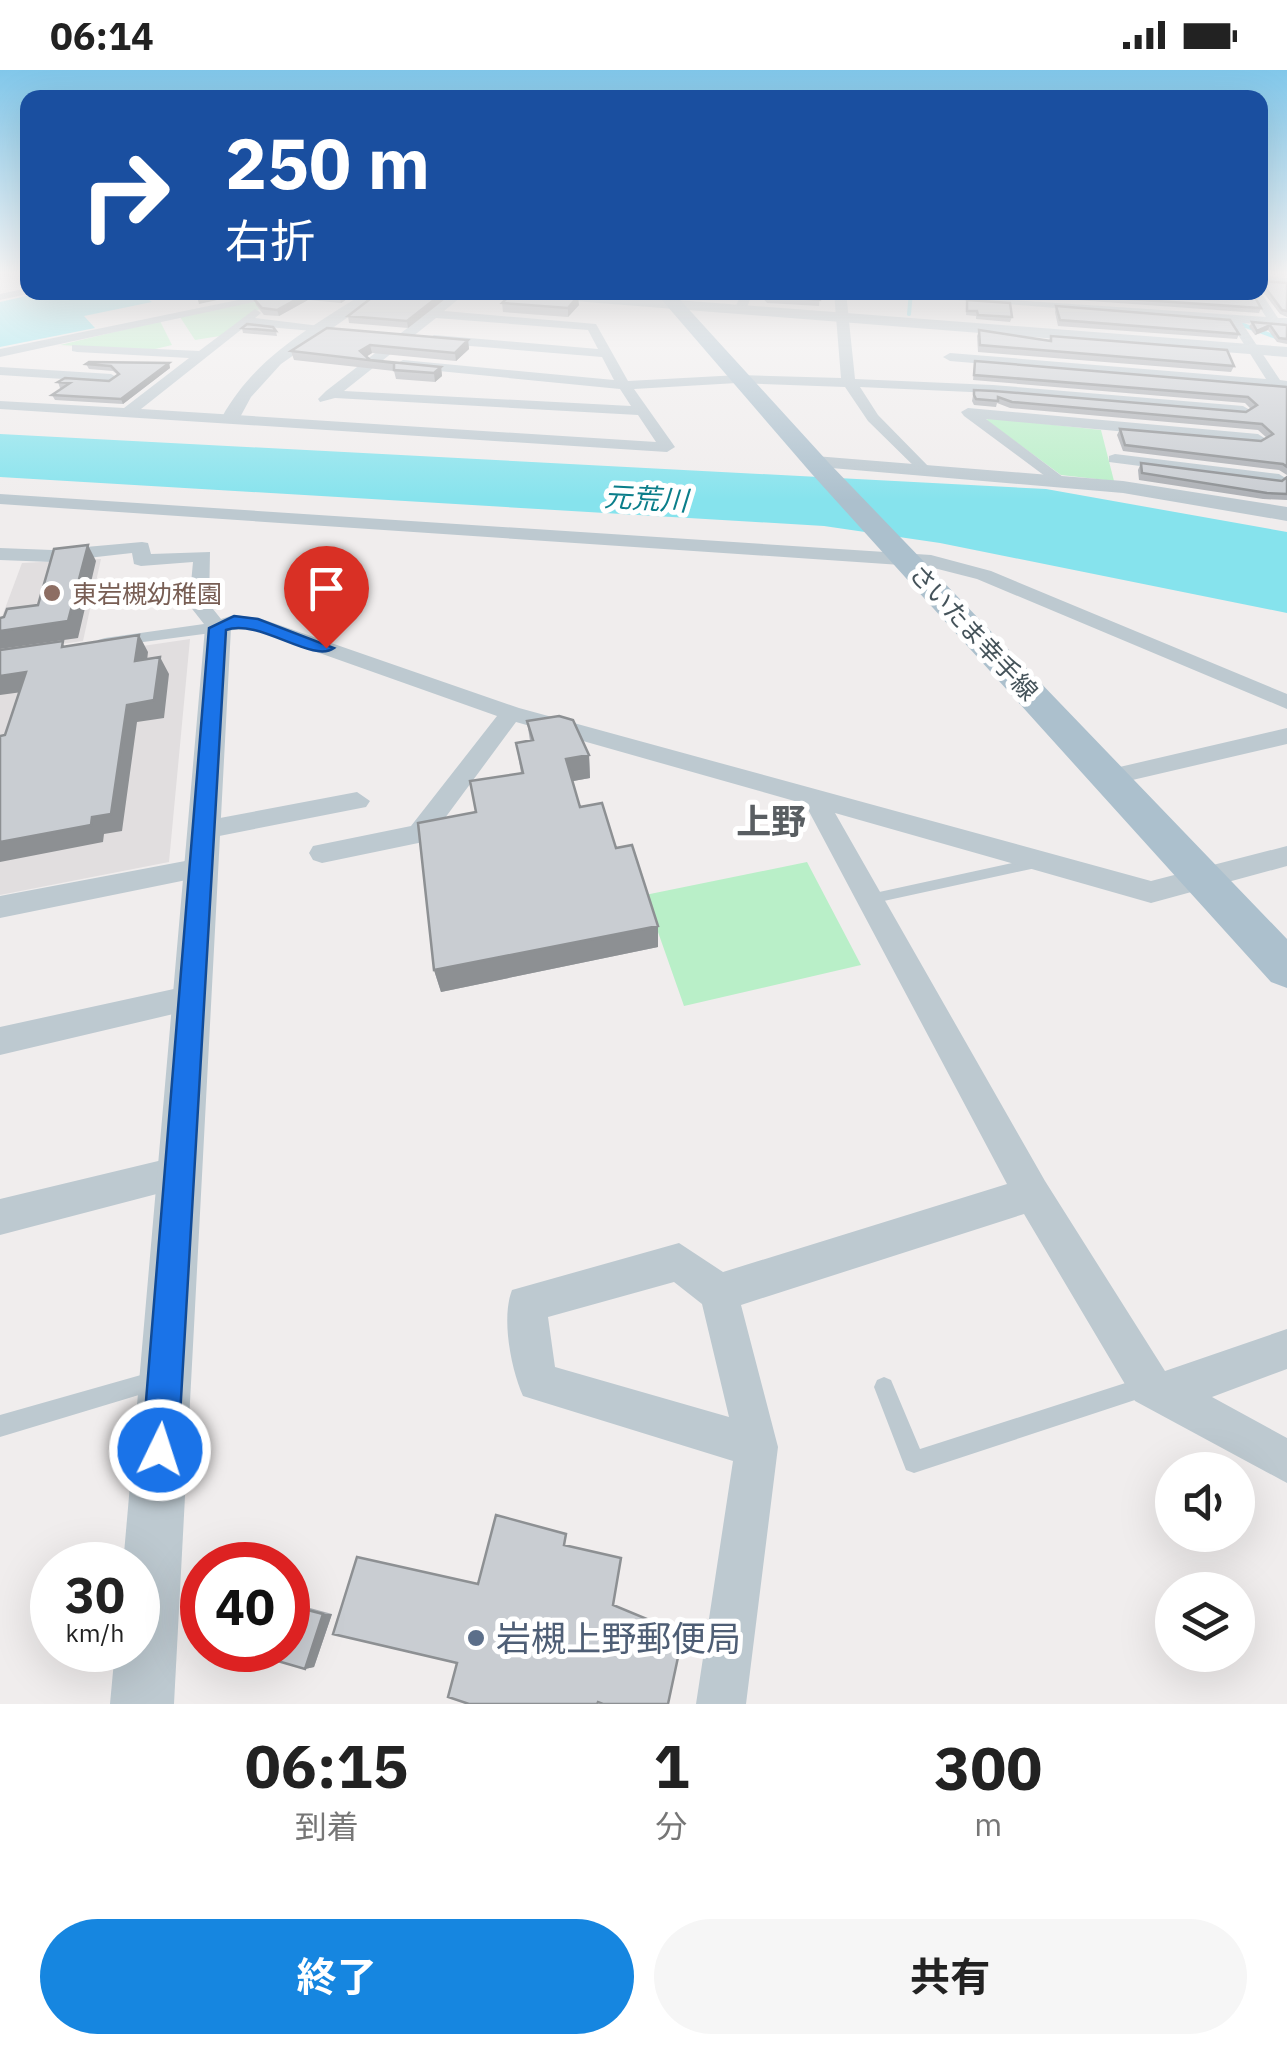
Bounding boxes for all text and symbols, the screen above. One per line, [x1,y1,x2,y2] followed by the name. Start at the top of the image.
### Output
[50,11,154,60] text: 06:14
[225,117,430,208] text: 250 m
[60,130,190,260] icon: right
[225,211,315,269] text: 右折
[603,477,692,519] water label: 元荒川
[284,546,369,649] pin
[903,557,1045,707] street label: さいたま幸手線
[299,561,354,616] icon: arrive
[72,577,222,610] place label: 東岩槻幼稚園
[41,582,63,604] marker: 東岩槻幼稚園
[736,798,806,844] district label: 上野
[108,1398,212,1502] position arrow
[1155,1452,1255,1672] map controls
[1155,1452,1255,1552] button: sound
[180,1542,310,1672] speed limit sign: 40
[65,1562,125,1627] text: 30
[1155,1572,1255,1672] button: layers
[496,1615,741,1661] place label: 岩槻上野郵便局
[66,1616,124,1649] text: km/h
[465,1627,487,1649] marker: 岩槻上野郵便局
[245,1726,409,1805] text: 06:15
[653,1726,689,1805] text: 1
[934,1728,1042,1807] text: 300
[974,1803,1002,1845] text: m
[295,1805,359,1847] text: 到着
[655,1805,687,1847] text: 分
[40,1919,634,2034] button: 終了
[654,1919,1247,2034] button: 共有

